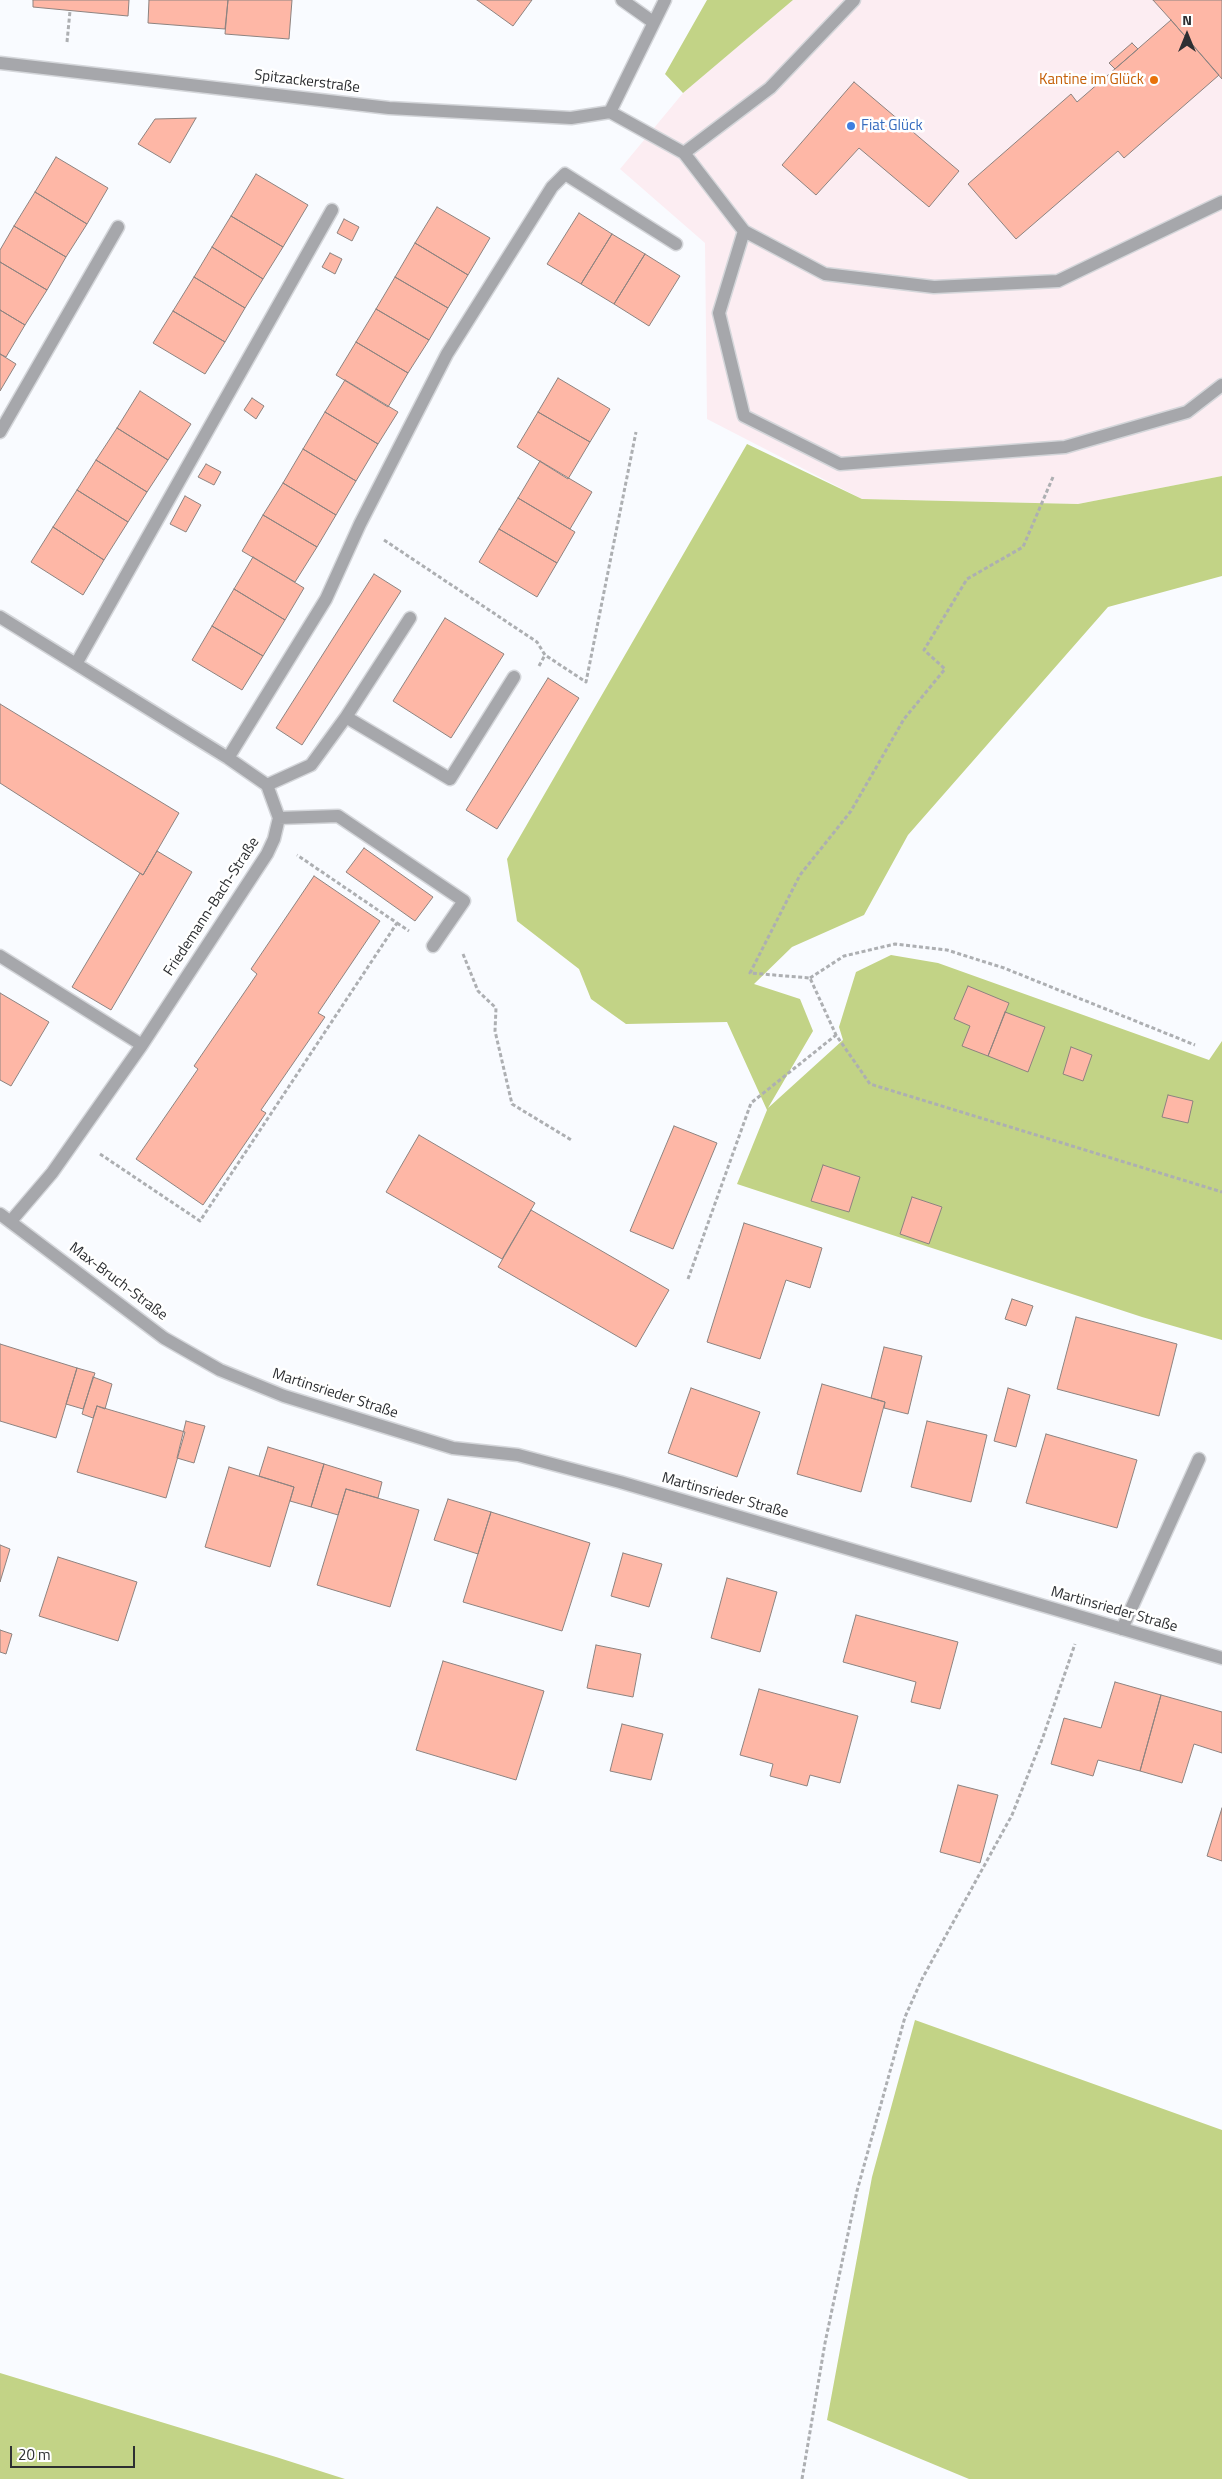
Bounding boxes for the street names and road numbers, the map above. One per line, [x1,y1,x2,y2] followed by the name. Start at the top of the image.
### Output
[253,67,361,97] street label: Spitzackerstraße
[160,834,264,980] street label: Friedemann-Bach-Straße
[65,1239,171,1325] street label: Max-Bruch-Straße
[270,1365,400,1423] street label: Martinsrieder Straße
[660,1469,790,1523] street label: Martinsrieder Straße
[1049,1583,1179,1637] street label: Martinsrieder Straße

